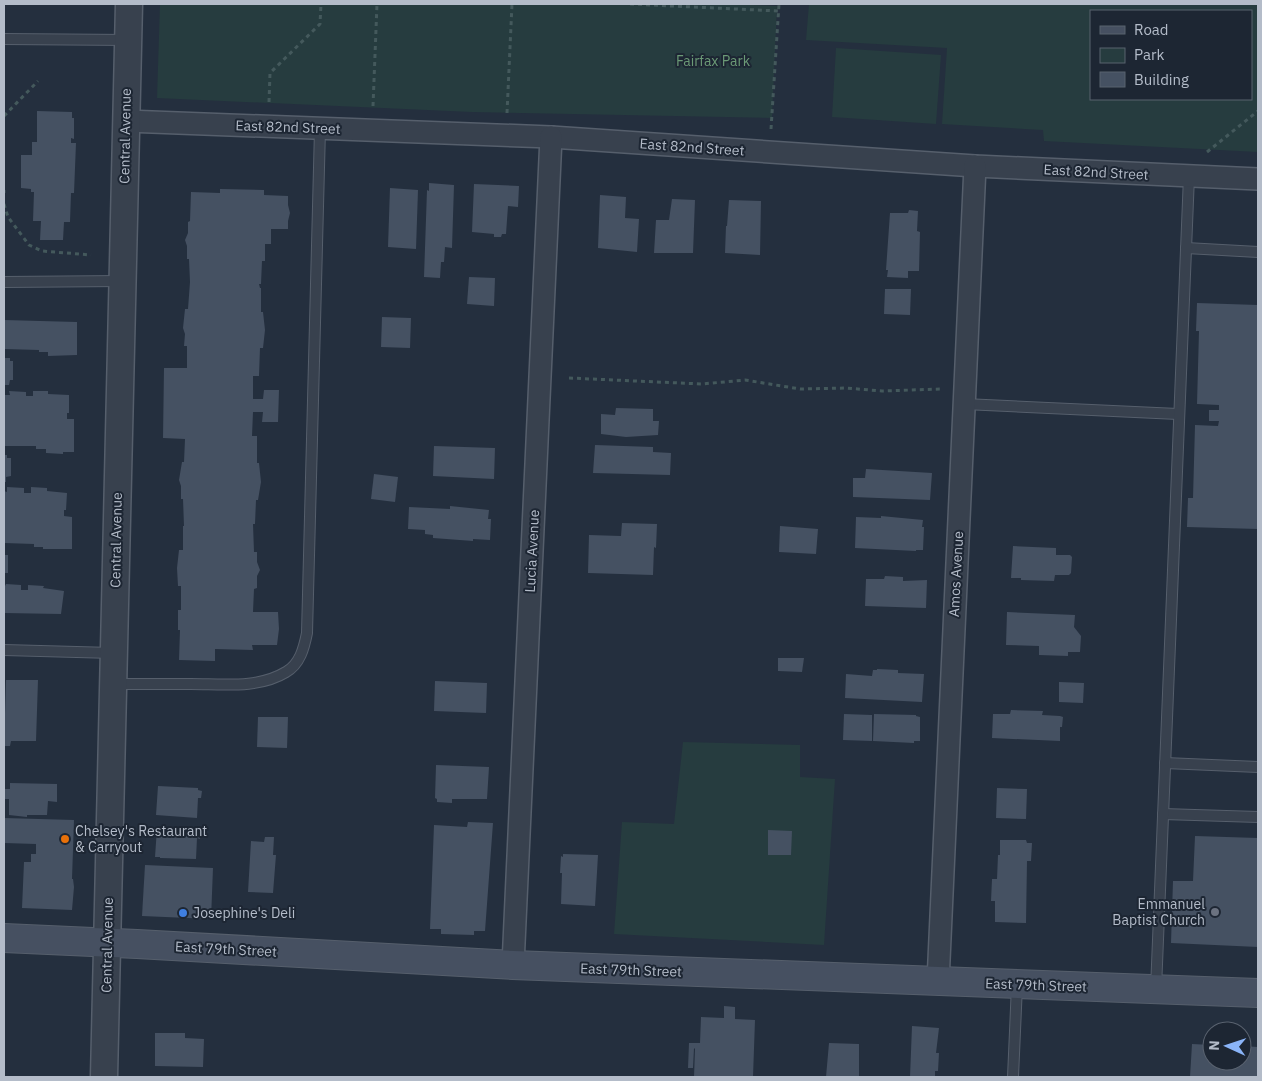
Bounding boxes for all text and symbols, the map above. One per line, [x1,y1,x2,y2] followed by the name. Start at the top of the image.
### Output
[1090,10,1252,100] legend
[1134,20,1169,39] text: Road
[1134,45,1164,64] text: Park
[676,52,751,70] park label: Fairfax Park
[1134,70,1189,89] text: Building
[115,88,135,184] street label: Central Avenue
[235,116,341,138] street label: East 82nd Street
[639,134,745,160] street label: East 82nd Street
[1043,160,1149,184] street label: East 82nd Street
[106,492,126,588] street label: Central Avenue
[521,509,543,593] street label: Lucia Avenue
[945,530,967,617] street label: Amos Avenue
[75,822,207,856] place label: Chelsey's Restaurant & Carryout
[59,833,71,845] marker: Chelsey's Restaurant & Carryout
[1112,895,1205,929] place label: Emmanuel Baptist Church
[97,897,117,993] street label: Central Avenue
[193,904,295,922] place label: Josephine's Deli
[1209,906,1221,918] marker: Emmanuel Baptist Church
[177,907,189,919] marker: Josephine's Deli
[175,937,277,961] street label: East 79th Street
[580,959,682,981] street label: East 79th Street
[985,974,1087,996] street label: East 79th Street
[1202,1021,1252,1071] north arrow
[1205,1040,1223,1051] text: N

